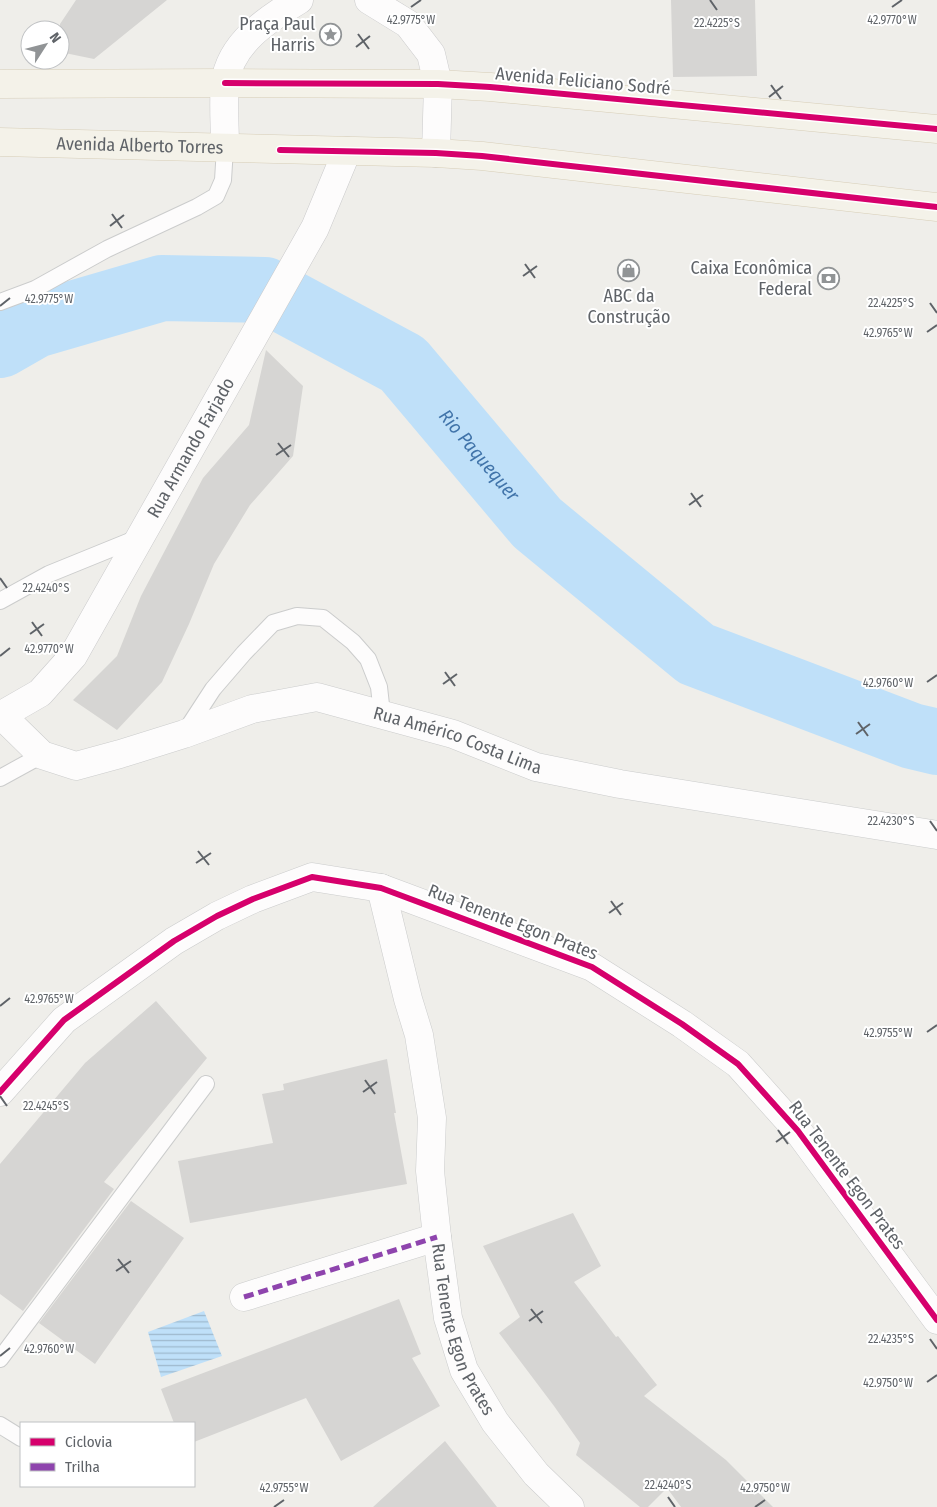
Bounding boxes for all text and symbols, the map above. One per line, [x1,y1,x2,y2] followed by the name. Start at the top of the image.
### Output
[239,13,315,56] place label: Praça Paul Harris
[387,13,435,27] text: 42.9775°W
[867,13,917,27] text: 42.9770°W
[694,16,740,30] text: 22.4225°S
[20,20,70,70] north arrow
[319,22,343,46] place icon: Praça Paul Harris
[46,29,64,46] text: N
[495,62,671,100] street label: Avenida Feliciano Sodré
[56,132,224,159] street label: Avenida Alberto Torres
[690,257,812,300] place label: Caixa Econômica Federal
[617,259,641,283] shop icon: ABC da Construção
[816,266,840,290] bank icon: Caixa Econômica Federal
[588,285,670,328] place label: ABC da Construção
[25,292,73,306] text: 42.9775°W
[868,296,914,310] text: 22.4225°S
[863,326,913,340] text: 42.9765°W
[142,374,239,522] street label: Rua Armando Farjado
[435,404,526,506] water label: Rio Paquequer
[22,581,70,595] text: 22.4240°S
[24,642,74,656] text: 42.9770°W
[863,676,913,690] text: 42.9760°W
[371,702,543,779] street label: Rua Américo Costa Lima
[868,814,914,828] text: 22.4230°S
[425,879,601,965] street label: Rua Tenente Egon Prates
[24,992,74,1006] text: 42.9765°W
[864,1026,913,1040] text: 42.9755°W
[784,1096,910,1254] street label: Rua Tenente Egon Prates
[23,1099,69,1113] text: 22.4245°S
[427,1242,500,1420] street label: Rua Tenente Egon Prates
[868,1332,914,1346] text: 22.4235°S
[24,1342,74,1356] text: 42.9760°W
[863,1376,913,1390] text: 42.9750°W
[20,1422,195,1487] legend
[65,1433,112,1451] text: Ciclovia
[65,1458,100,1476] text: Trilha
[644,1478,692,1492] text: 22.4240°S
[260,1481,309,1495] text: 42.9755°W
[740,1481,790,1495] text: 42.9750°W

